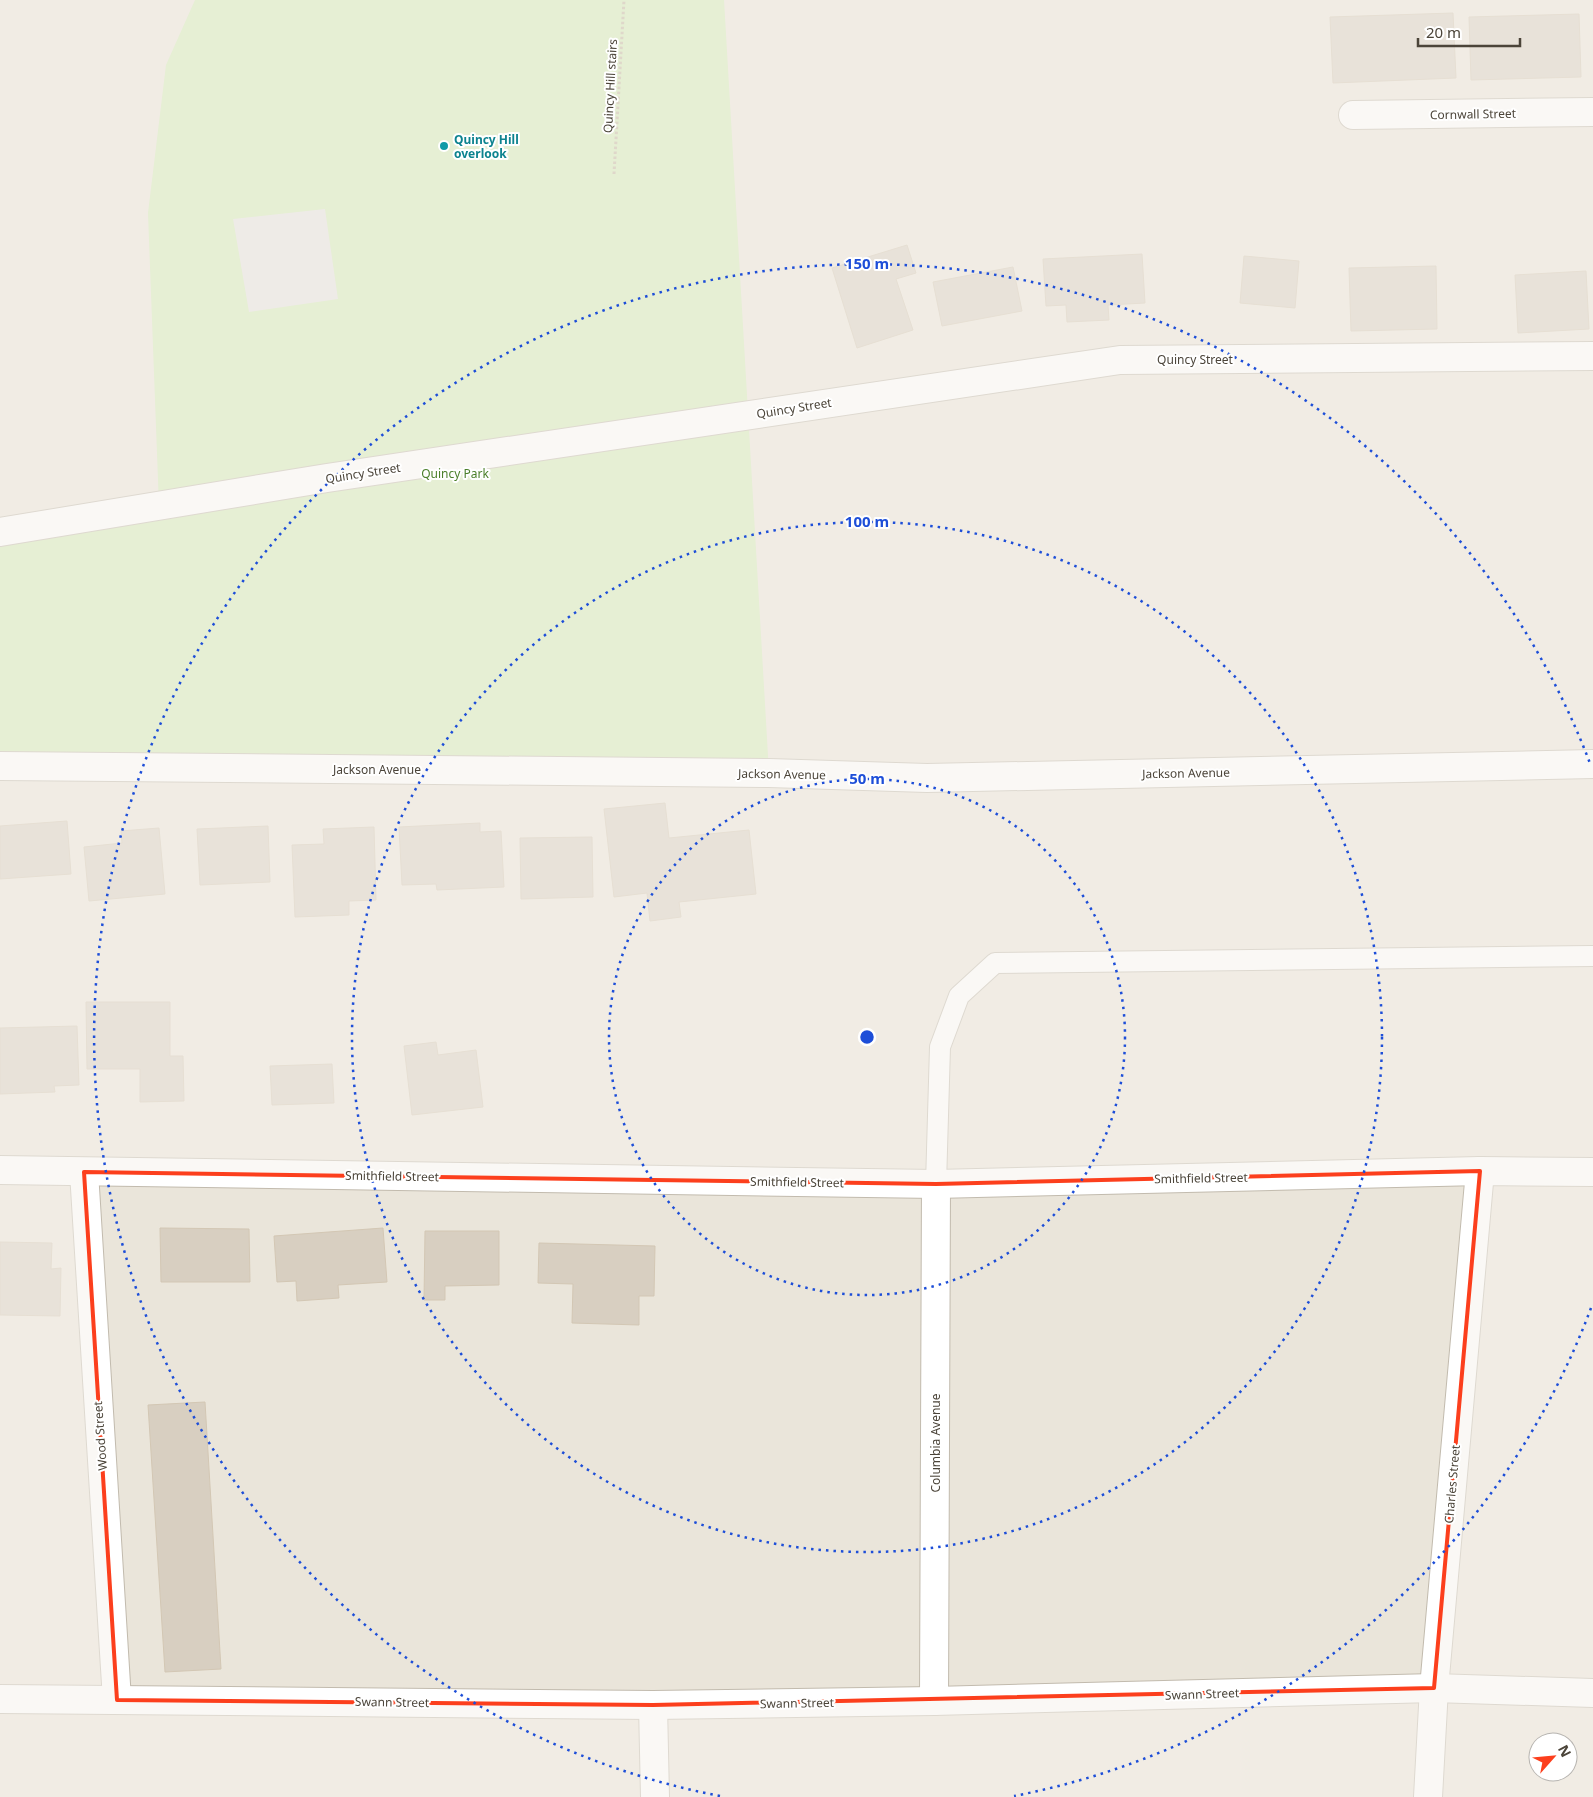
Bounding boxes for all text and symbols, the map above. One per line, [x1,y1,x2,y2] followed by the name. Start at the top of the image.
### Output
[1418,15,1520,47] scale bar
[1426,22,1461,42] text: 20 m
[599,38,621,133] street label: Quincy Hill stairs
[1430,105,1517,123] street label: Cornwall Street
[454,131,519,162] place label: Quincy Hill overlook
[438,140,450,152] marker: Quincy Hill overlook
[845,253,889,273] text: 150 m
[1157,351,1234,368] street label: Quincy Street
[755,394,833,422] street label: Quincy Street
[324,459,402,487] street label: Quincy Street
[421,465,489,482] park label: Quincy Park
[845,511,889,531] text: 100 m
[332,761,421,778] street label: Jackson Avenue
[1141,764,1230,782] street label: Jackson Avenue
[737,765,826,783] street label: Jackson Avenue
[849,768,885,788] text: 50 m
[858,1028,876,1046] centre of rings
[345,1167,440,1185] street label: Smithfield Street
[1154,1169,1249,1187] street label: Smithfield Street
[750,1173,845,1191] street label: Smithfield Street
[927,1393,944,1493] street label: Columbia Avenue
[89,1400,111,1471] street label: Wood Street
[1440,1443,1464,1524] street label: Charles Street
[1165,1684,1240,1704] street label: Swann Street
[355,1693,430,1711] street label: Swann Street
[760,1694,835,1712] street label: Swann Street
[1528,1732,1578,1782] north arrow
[1554,1741,1576,1760] text: N

